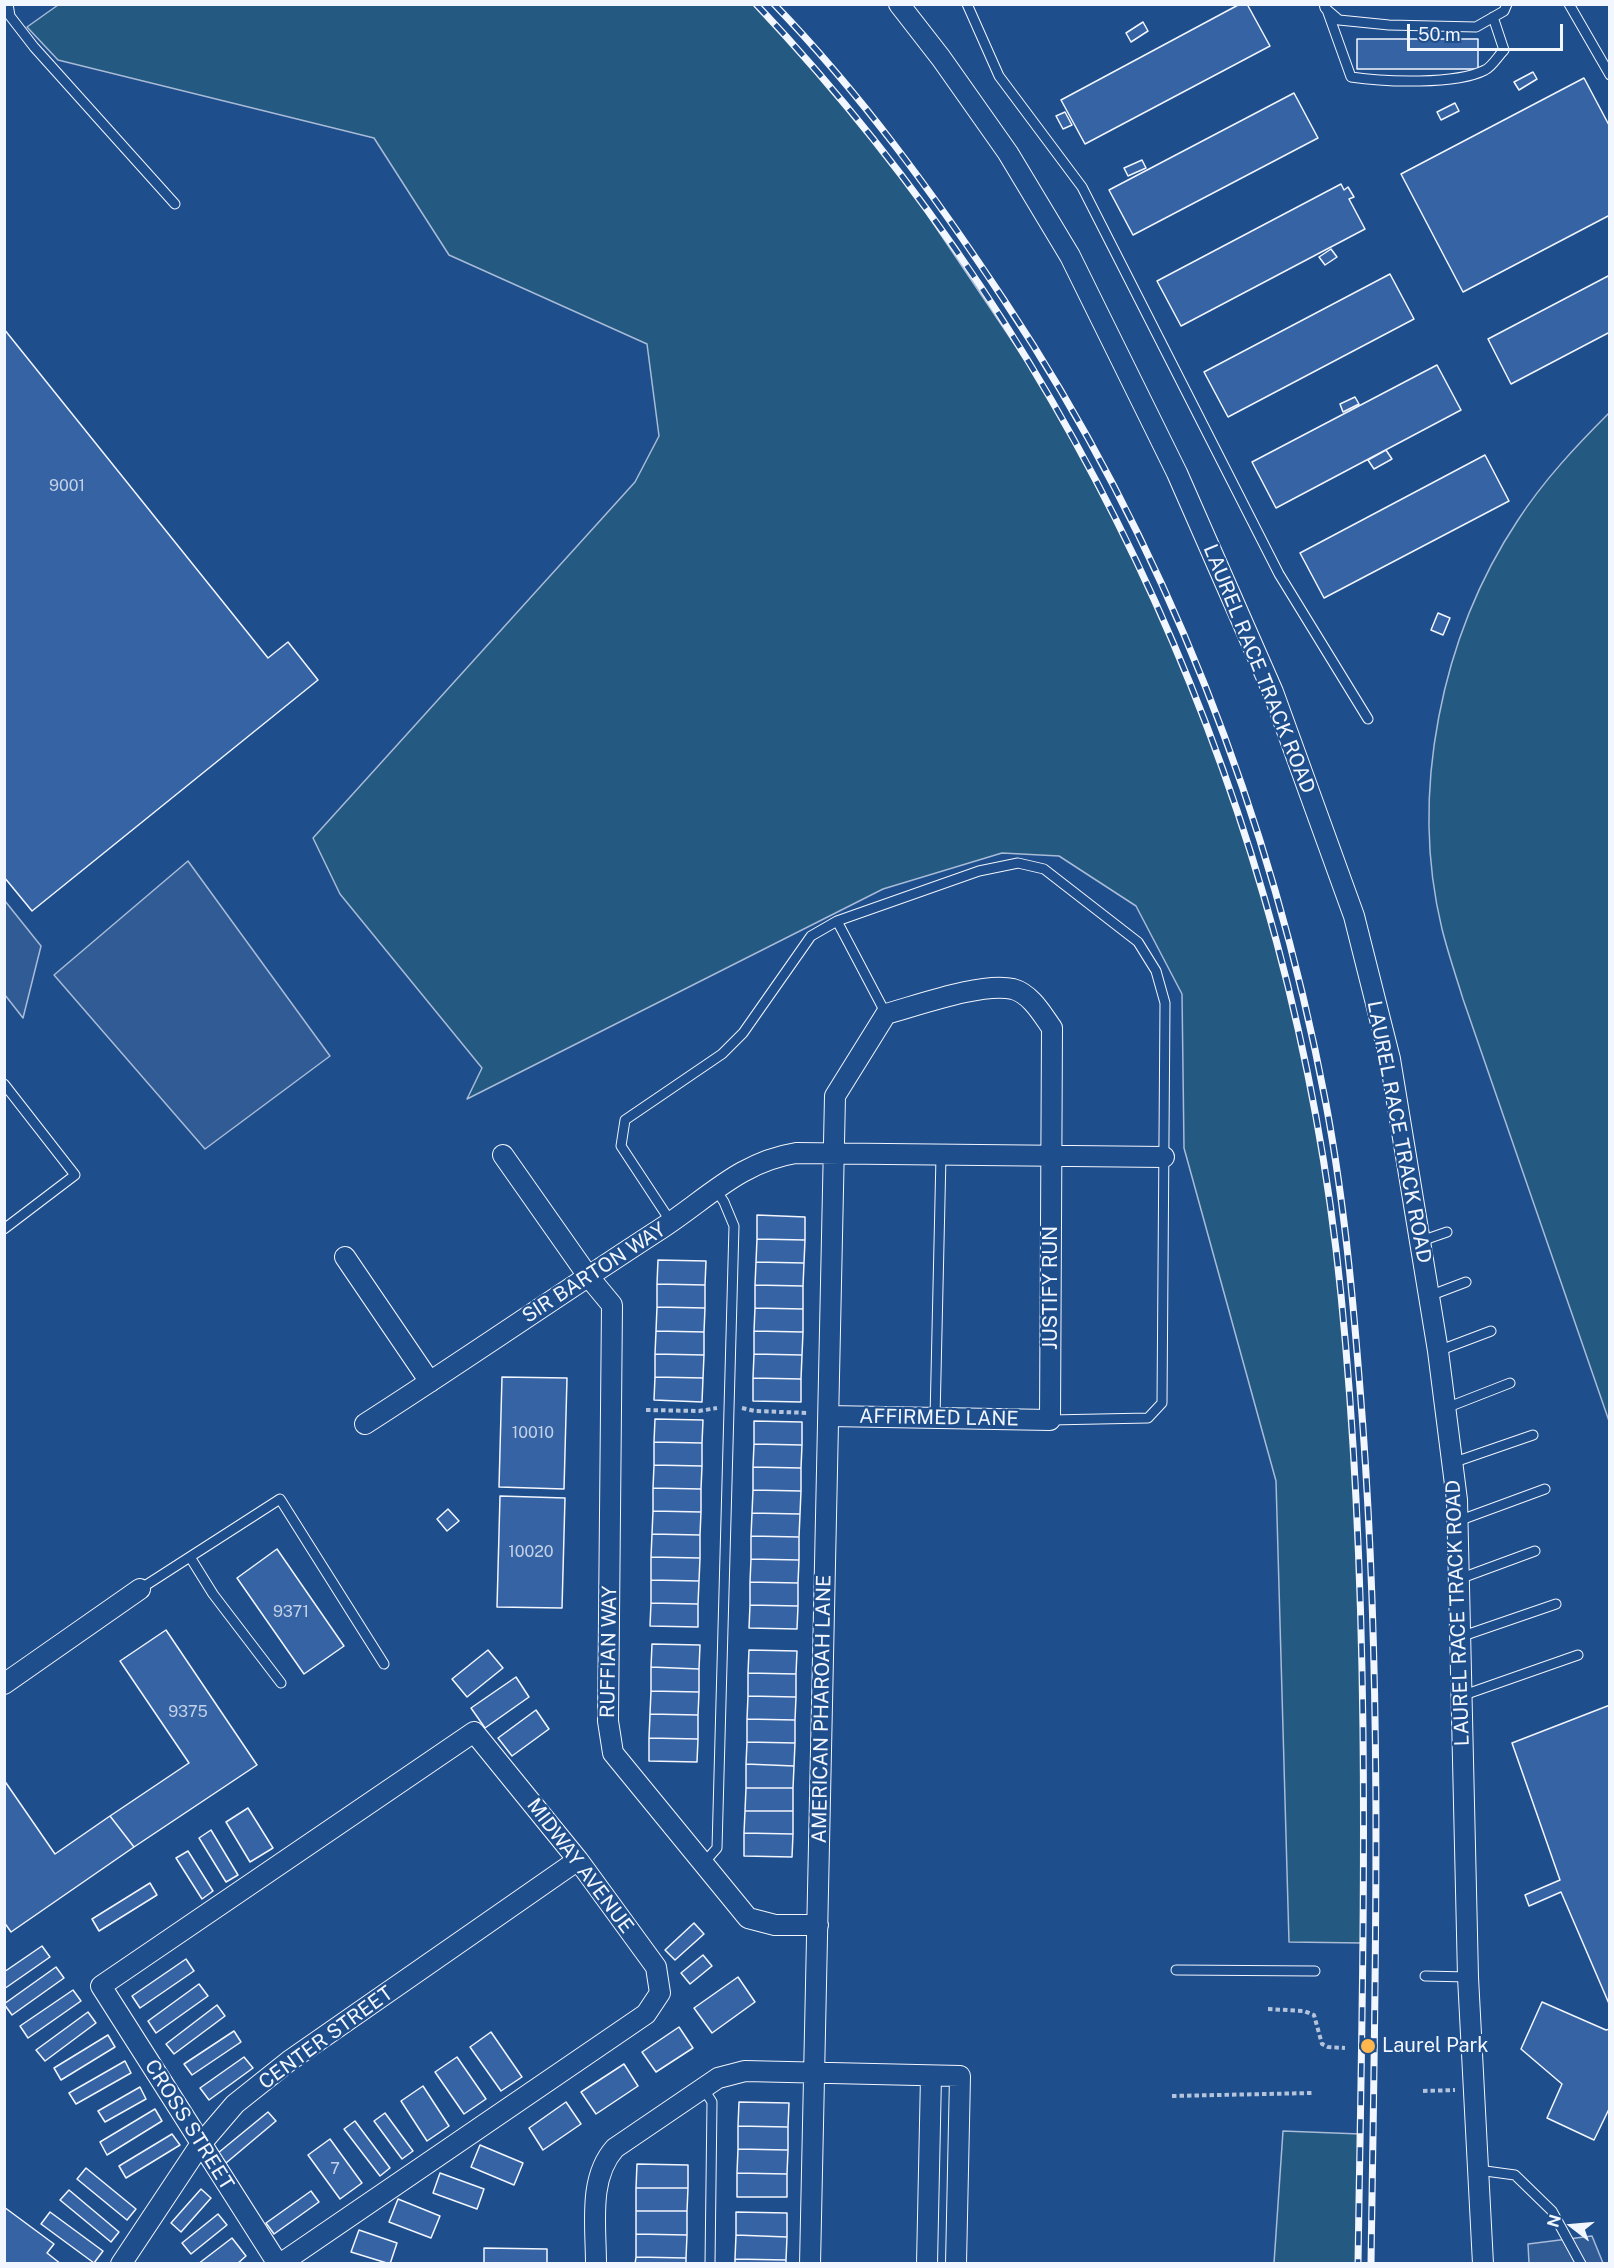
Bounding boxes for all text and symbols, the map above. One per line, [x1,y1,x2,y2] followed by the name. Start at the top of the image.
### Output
[1410,12,1566,50] scale bar
[1418,24,1461,45] text: 50 m
[49,476,85,496] house number: 9001
[1198,541,1320,797] street label: LAUREL RACE TRACK ROAD
[1362,999,1436,1265] street label: LAUREL RACE TRACK ROAD
[518,1218,670,1328] street label: SIR BARTON WAY
[1039,1226,1063,1350] street label: JUSTIFY RUN
[859,1405,1019,1431] street label: AFFIRMED LANE
[512,1423,554,1443] house number: 10010
[1441,1479,1475,1747] street label: LAUREL RACE TRACK ROAD
[508,1542,554,1562] house number: 10020
[808,1574,836,1844] street label: AMERICAN PHAROAH LANE
[596,1586,622,1718] street label: RUFFIAN WAY
[273,1602,309,1622] house number: 9371
[168,1702,208,1722] house number: 9375
[521,1794,639,1938] street label: MIDWAY AVENUE
[254,1981,398,2095] street label: CENTER STREET
[1382,2034,1489,2058] place label: Laurel Park
[1359,2037,1377,2055] marker: Laurel Park
[139,2055,239,2195] street label: CROSS STREET
[330,2159,340,2179] house number: 7
[1542,2196,1602,2256] north arrow
[1543,2212,1565,2230] text: N

